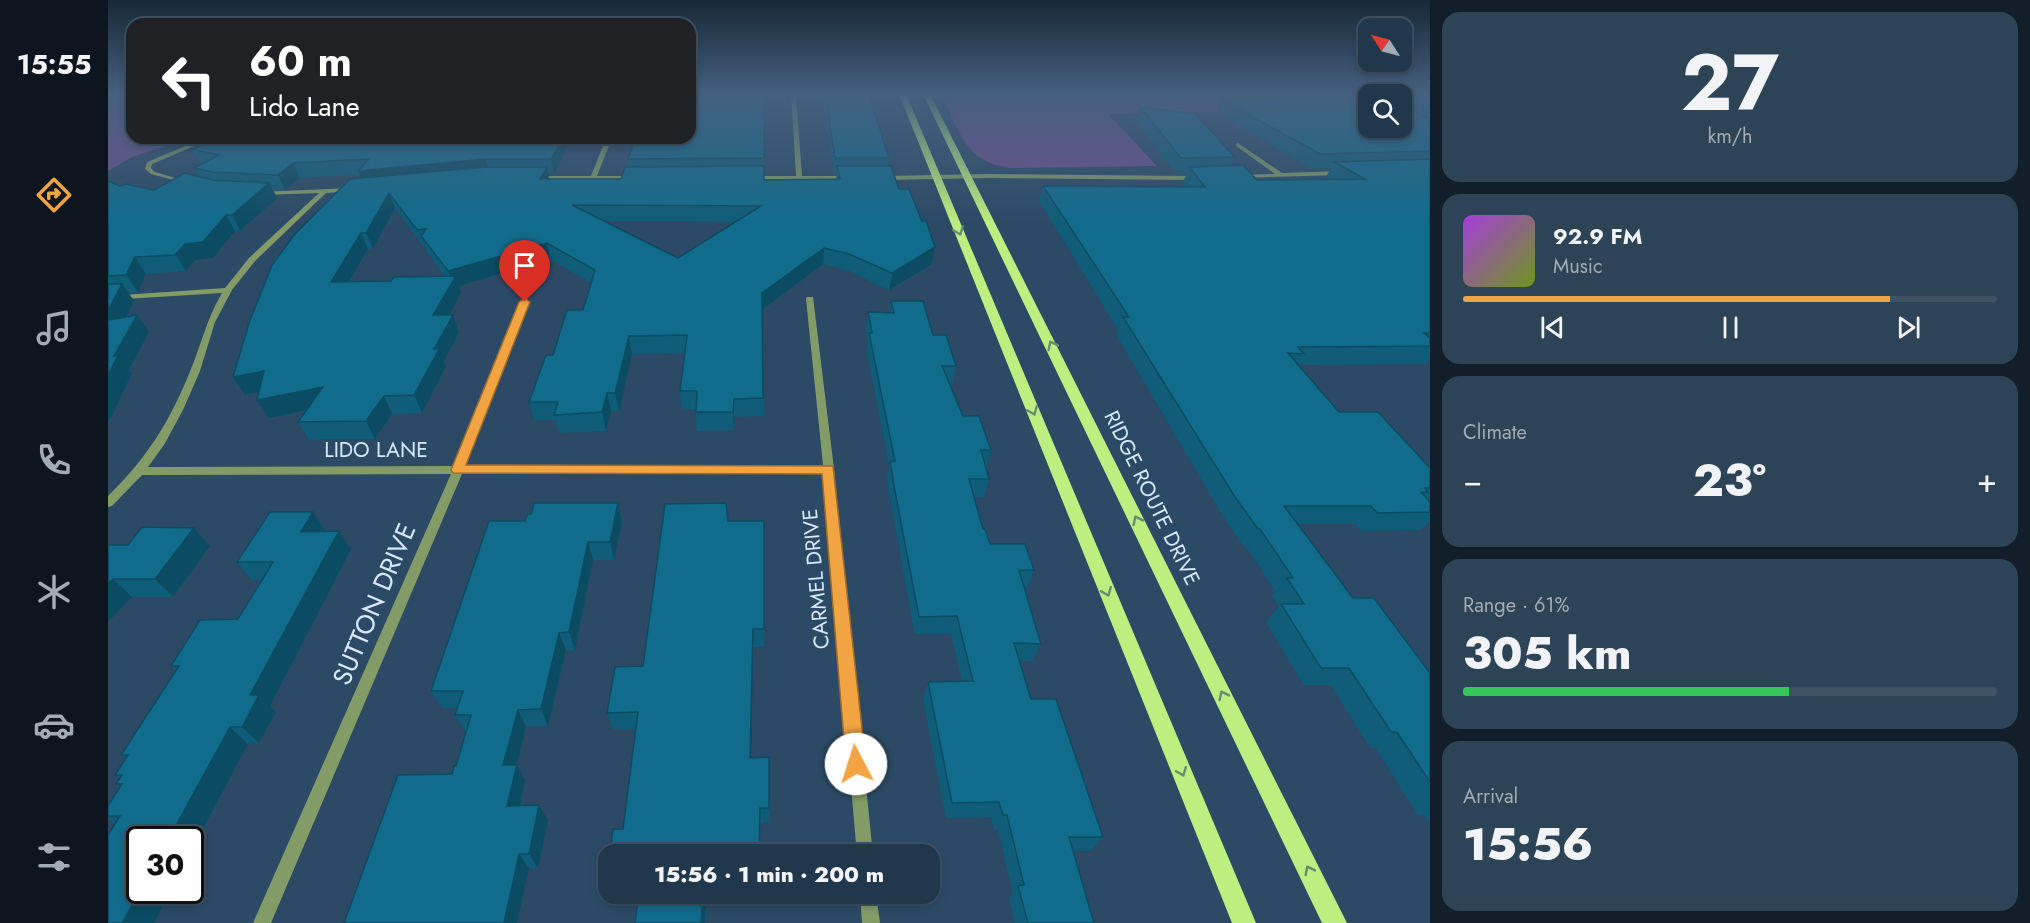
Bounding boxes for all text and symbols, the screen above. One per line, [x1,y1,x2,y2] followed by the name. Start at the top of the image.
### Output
[1358,18,1412,72] north arrow
[1358,18,1412,138] map controls
[1681,27,1779,139] text: 27
[249,31,352,92] text: 60 m
[150,42,228,120] icon: left
[17,45,91,84] text: 15:55
[1358,84,1412,138] button: search
[249,87,360,126] text: Lido Lane
[1707,122,1753,151] text: km/h
[33,174,75,216] icon: directions
[1553,220,1642,252] text: 92.9 FM
[952,225,964,236] one-way arrow
[499,240,550,302] pin
[508,249,541,282] icon: arrive
[1553,252,1603,281] text: Music
[33,307,75,349] icon: music
[1536,311,1569,344] icon: previous
[1714,311,1747,344] icon: pause
[1892,311,1925,344] icon: next
[1047,341,1059,352] one-way arrow
[1026,405,1038,416] one-way arrow
[1097,406,1207,590] street label: RIDGE ROUTE DRIVE
[1463,418,1527,447] text: Climate
[324,435,428,465] street label: LIDO LANE
[33,439,75,481] icon: phone
[1693,448,1766,513] text: 23°
[1463,457,1482,504] text: −
[1977,457,1997,504] text: +
[795,508,837,650] street label: CARMEL DRIVE
[1133,516,1145,527] one-way arrow
[323,517,425,691] street label: SUTTON DRIVE
[33,571,75,613] icon: climate
[1100,585,1112,596] one-way arrow
[1463,591,1570,620] text: Range · 61%
[1463,621,1631,686] text: 305 km
[1219,691,1231,702] one-way arrow
[33,704,75,746] icon: car
[824,732,888,796] position arrow
[1175,766,1187,777] one-way arrow
[1463,782,1518,811] text: Arrival
[1463,812,1593,877] text: 15:56
[126,826,204,904] speed limit sign: 30
[33,836,75,878] icon: filters
[654,858,884,890] text: 15:56 · 1 min · 200 m
[1305,866,1317,877] one-way arrow

